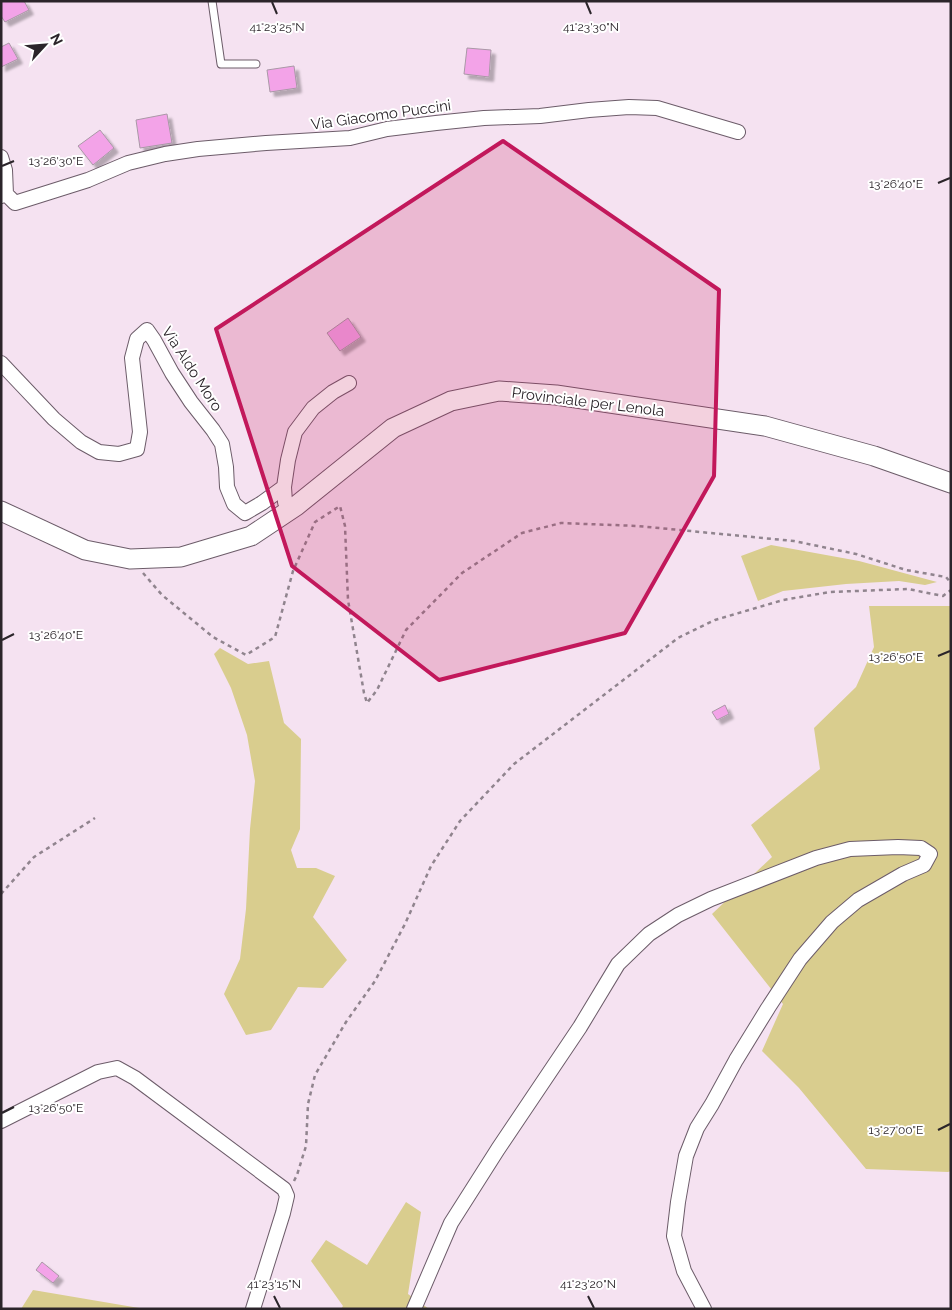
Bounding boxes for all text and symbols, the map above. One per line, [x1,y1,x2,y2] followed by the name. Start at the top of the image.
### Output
[20,20,70,70] north arrow
[249,20,305,34] text: 41°23'25"N
[563,20,619,34] text: 41°23'30"N
[47,31,66,48] text: N
[310,96,452,134] street label: Via Giacomo Puccini
[29,154,83,168] text: 13°26'30"E
[869,177,923,191] text: 13°26'40"E
[158,323,226,415] street label: Via Aldo Moro
[511,384,665,420] street label: Provinciale per Lenola
[29,628,83,642] text: 13°26'40"E
[869,650,923,664] text: 13°26'50"E
[29,1101,83,1115] text: 13°26'50"E
[869,1123,923,1137] text: 13°27'00"E
[247,1277,301,1291] text: 41°23'15"N
[560,1277,616,1291] text: 41°23'20"N

